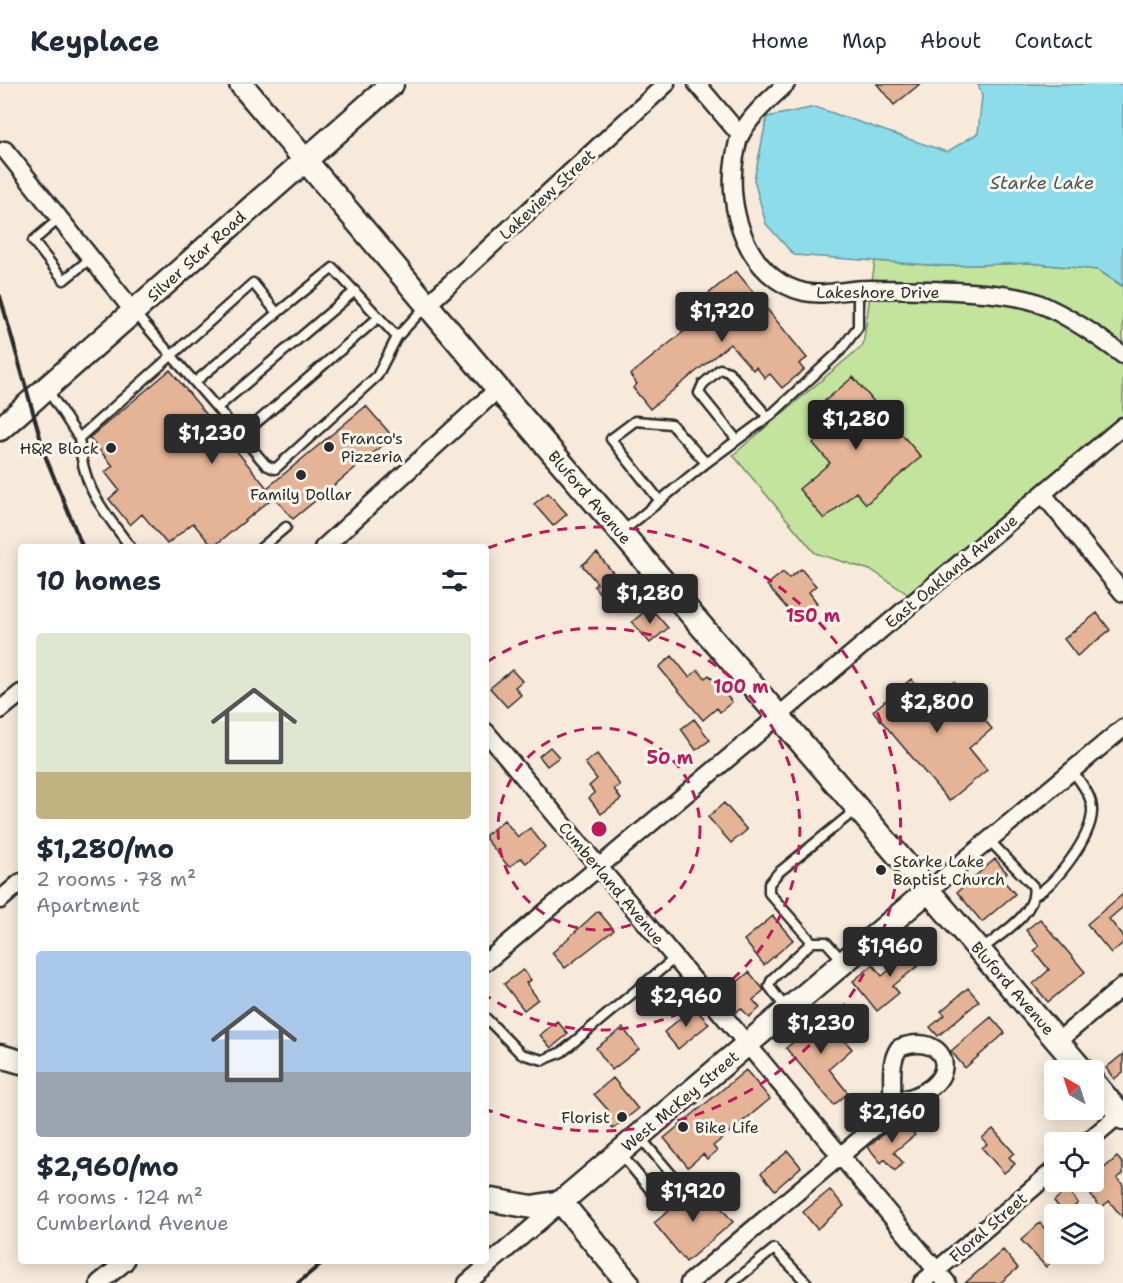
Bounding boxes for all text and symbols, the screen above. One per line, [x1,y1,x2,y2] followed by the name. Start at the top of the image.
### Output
[30,22,160,60] text: Keyplace
[751,27,809,55] text: Home
[842,27,887,55] text: Map
[920,27,981,55] text: About
[1014,27,1093,55] text: Contact
[495,144,600,244] street label: Lakeview Street
[990,171,1094,195] water label: Starke Lake
[142,206,250,306] street label: Silver Star Road
[816,282,940,303] street label: Lakeshore Drive
[673,292,771,343] pin: $1,720
[689,298,755,324] text: $1,720
[807,400,905,451] pin: $1,280
[822,406,890,432] text: $1,280
[163,414,261,465] pin: $1,230
[178,420,246,446] text: $1,230
[341,428,403,467] place label: Franco's Pizzeria
[20,438,99,459] place label: H&R Block
[322,440,336,454] marker: Franco's Pizzeria
[104,441,118,455] marker: H&R Block
[543,446,636,549] street label: Bluford Avenue
[294,468,308,482] marker: Family Dollar
[250,484,352,505] place label: Family Dollar
[881,510,1022,633] street label: East Oakland Avenue
[36,563,161,598] text: 10 homes
[438,564,471,597] icon: filters
[601,574,699,625] pin: $1,280
[616,580,684,606] text: $1,280
[786,604,841,628] text: 150 m
[200,672,308,780] icon: home
[713,675,769,699] text: 100 m
[888,683,986,734] pin: $2,800
[900,689,974,715] text: $2,800
[647,746,694,770] text: 50 m
[554,818,669,949] street label: Cumberland Avenue
[589,819,609,839] centre of rings
[36,831,174,866] text: $1,280/mo
[893,851,1005,890] place label: Starke Lake Baptist Church
[874,863,888,877] marker: Starke Lake Baptist Church
[36,866,196,892] text: 2 rooms · 78 m²
[36,892,140,918] text: Apartment
[841,927,939,978] pin: $1,960
[857,933,923,959] text: $1,960
[966,937,1059,1040] street label: Bluford Avenue
[637,977,735,1028] pin: $2,960
[650,983,722,1009] text: $2,960
[200,990,308,1098] icon: home
[772,1004,870,1055] pin: $1,230
[787,1010,855,1036] text: $1,230
[617,1046,743,1157] street label: West McKey Street
[1044,1060,1104,1120] north arrow
[1044,1060,1104,1264] map controls
[843,1093,941,1144] pin: $2,160
[858,1099,926,1125] text: $2,160
[561,1107,610,1128] place label: Florist
[615,1110,629,1124] marker: Florist
[695,1117,759,1138] place label: Bike Life
[676,1120,690,1134] marker: Bike Life
[1044,1132,1104,1192] button: locate
[36,1149,179,1184] text: $2,960/mo
[644,1172,742,1223] pin: $1,920
[660,1178,726,1204] text: $1,920
[36,1184,203,1210] text: 4 rooms · 124 m²
[945,1188,1032,1267] street label: Floral Street
[1044,1204,1104,1264] button: layers
[36,1210,229,1236] text: Cumberland Avenue

